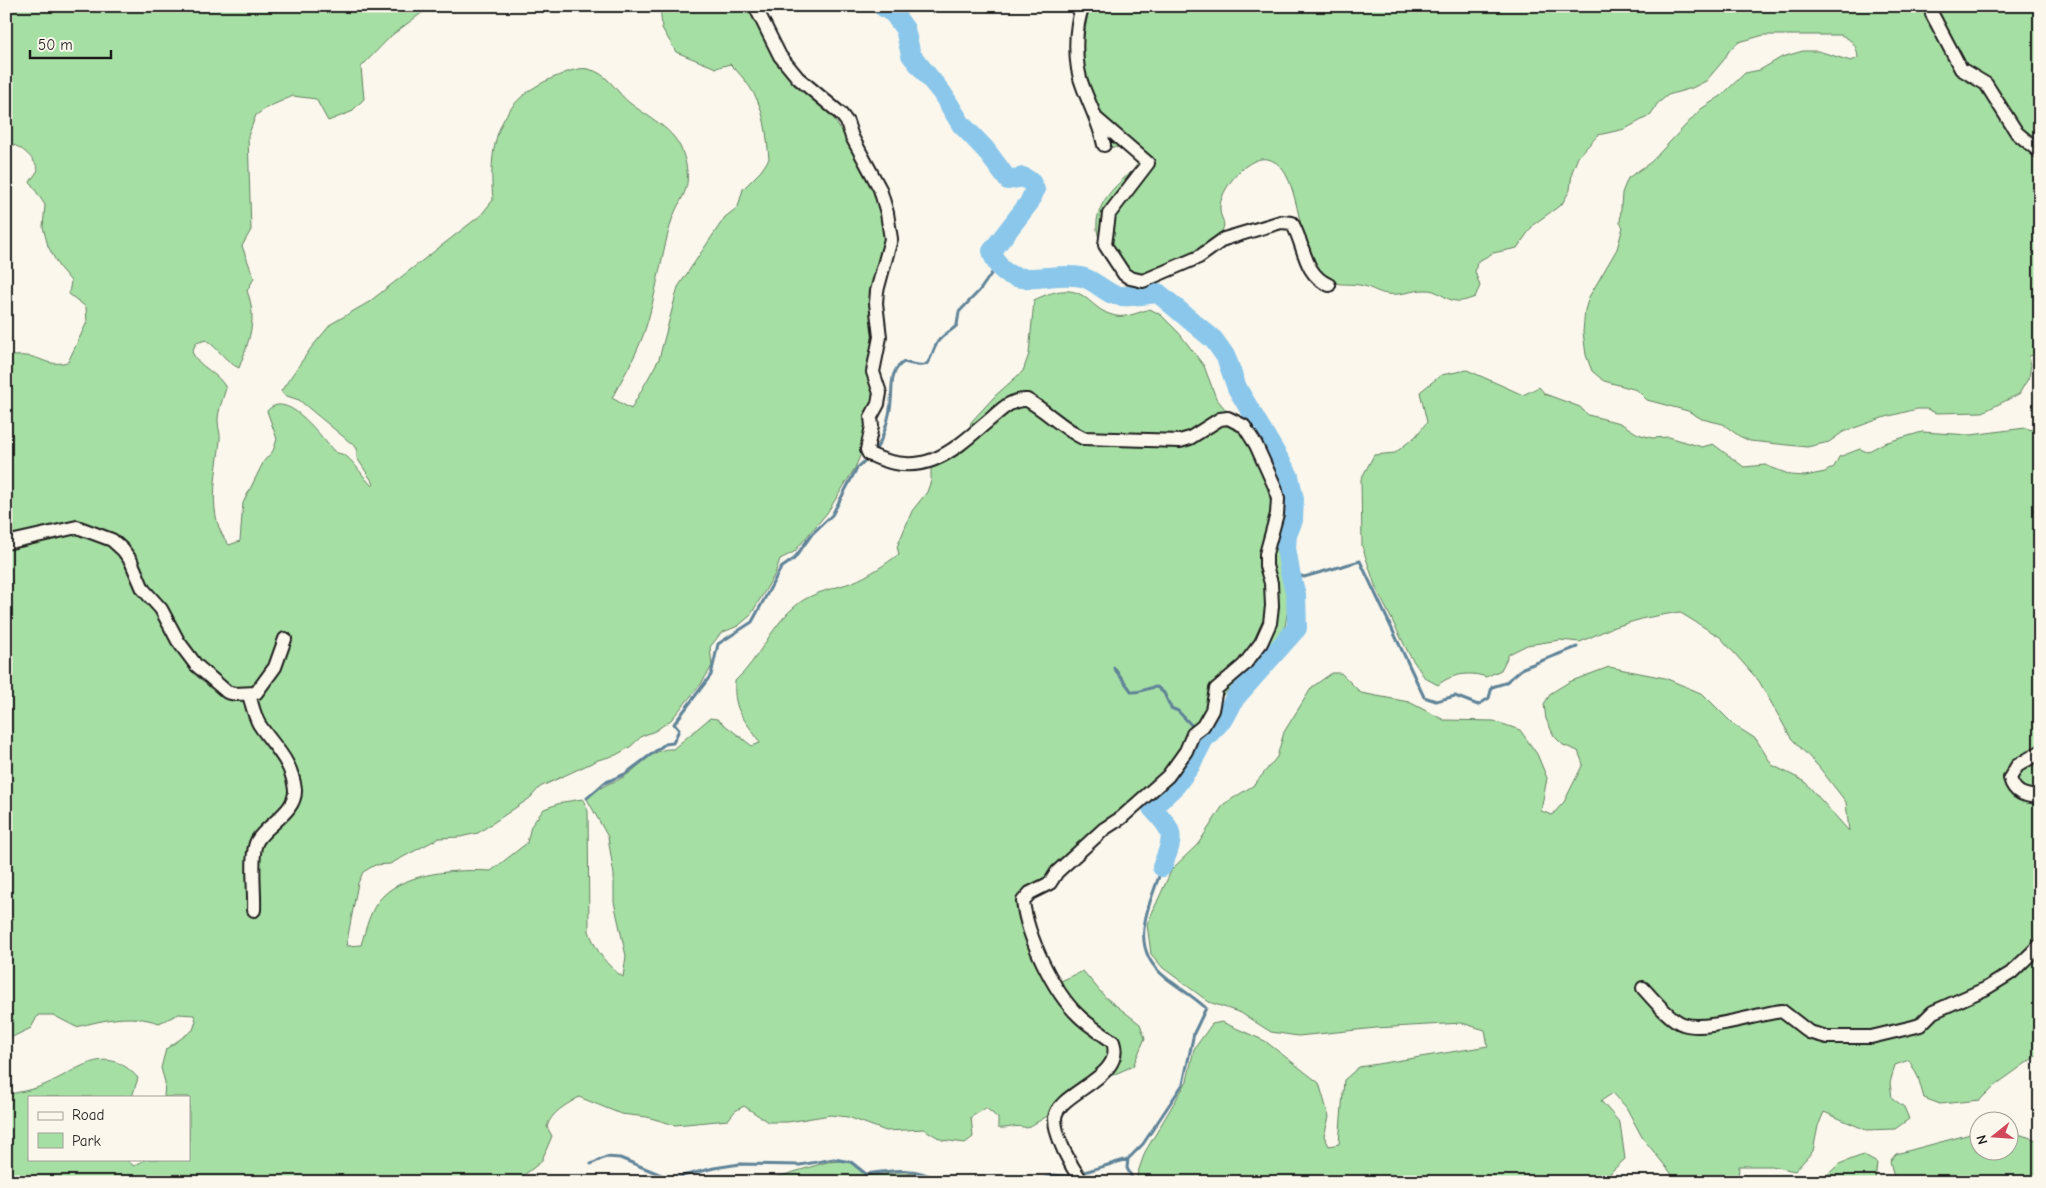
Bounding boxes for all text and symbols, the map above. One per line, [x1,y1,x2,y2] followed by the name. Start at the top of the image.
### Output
[30,28,111,60] scale bar
[38,36,73,54] text: 50 m
[28,1096,190,1160] legend
[72,1106,104,1124] text: Road
[1968,1110,2018,1160] north arrow
[72,1132,101,1150] text: Park
[1973,1133,1992,1147] text: N

